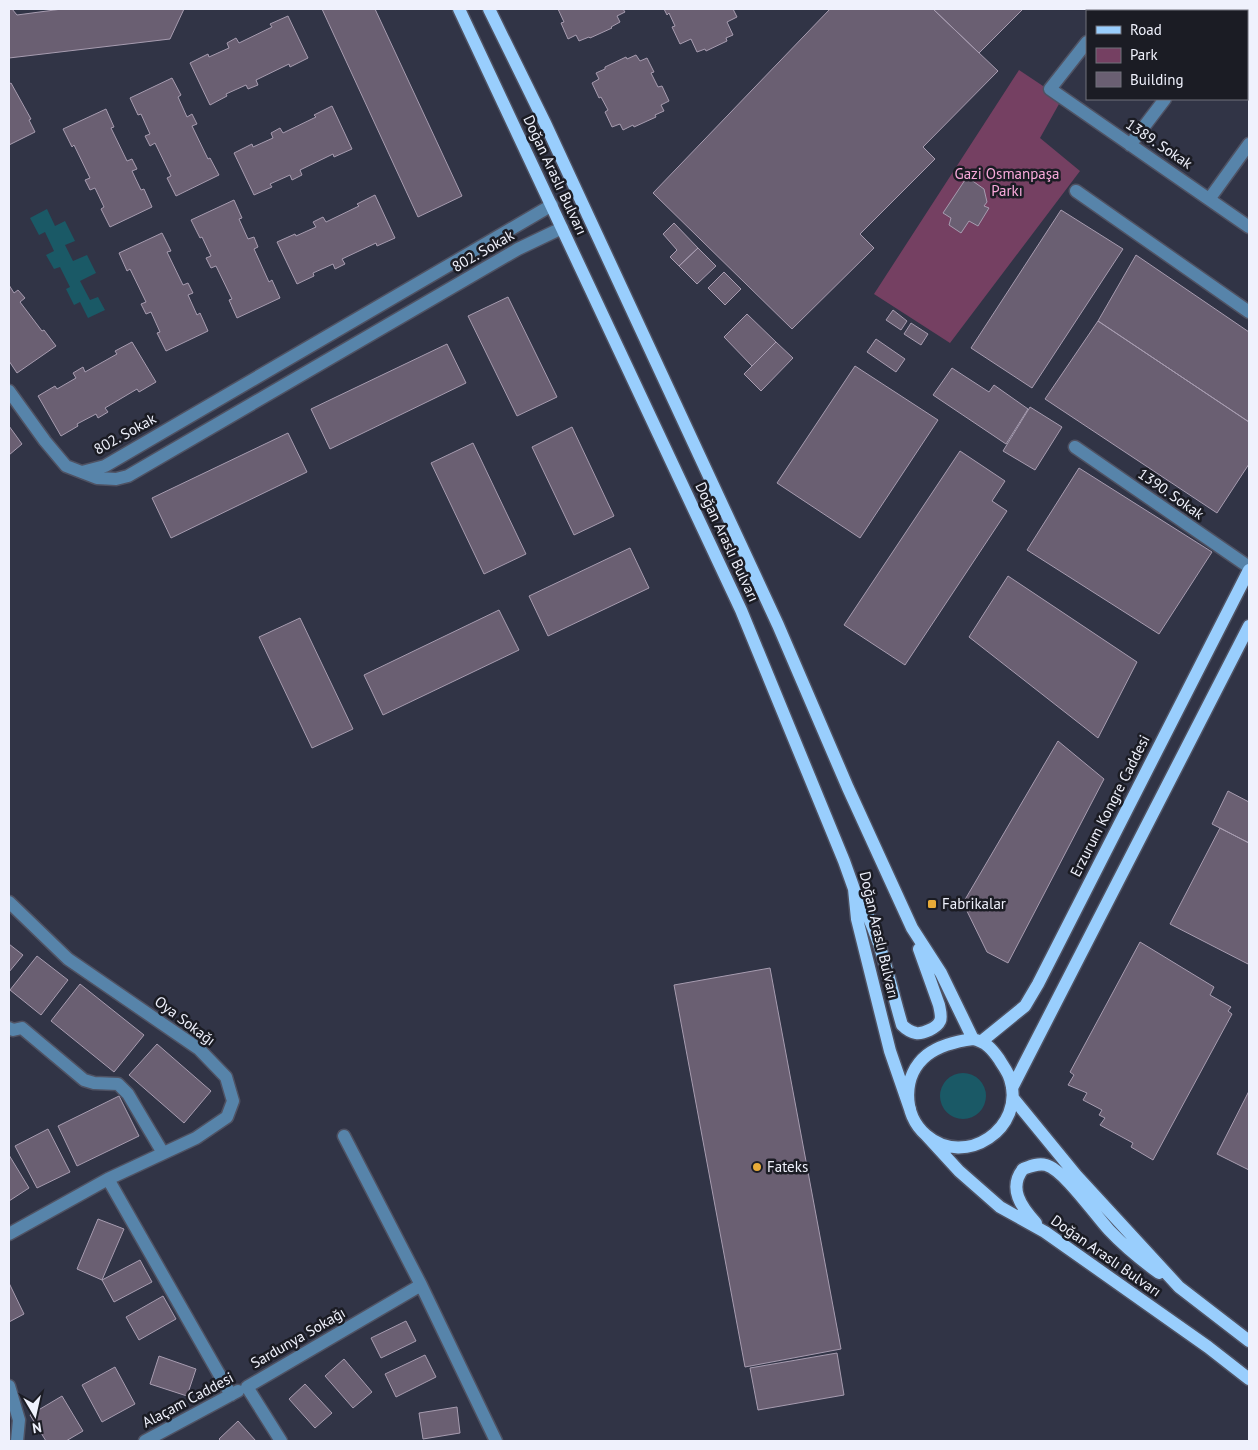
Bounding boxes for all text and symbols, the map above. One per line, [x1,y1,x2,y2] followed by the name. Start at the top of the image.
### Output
[1086,10,1248,100] legend
[1130,20,1162,39] text: Road
[1130,45,1158,64] text: Park
[1130,70,1184,89] text: Building
[519,112,592,238] street label: Doğan Araslı Bulvarı
[1122,114,1197,173] street label: 1389. Sokak
[954,164,1060,200] park label: Gazi Osmanpaşa Parkı
[448,225,518,276] street label: 802. Sokak
[90,408,160,458] street label: 802. Sokak
[1134,464,1209,524] street label: 1390. Sokak
[691,479,764,605] street label: Doğan Araslı Bulvarı
[1066,732,1154,880] street label: Erzurum Kongre Caddesi
[856,869,903,1000] street label: Doğan Araslı Bulvarı
[942,894,1006,913] place label: Fabrikalar
[926,898,938,910] marker: Fabrikalar
[151,992,219,1050] street label: Oya Sokağı
[767,1157,808,1176] place label: Fateks
[751,1161,763,1173] marker: Fateks
[1048,1210,1165,1301] street label: Doğan Araslı Bulvarı
[247,1303,348,1372] street label: Sardunya Sokağı
[139,1367,237,1432] street label: Alaçam Caddesi
[10,1390,60,1440] north arrow
[31,1418,43,1437] text: N

